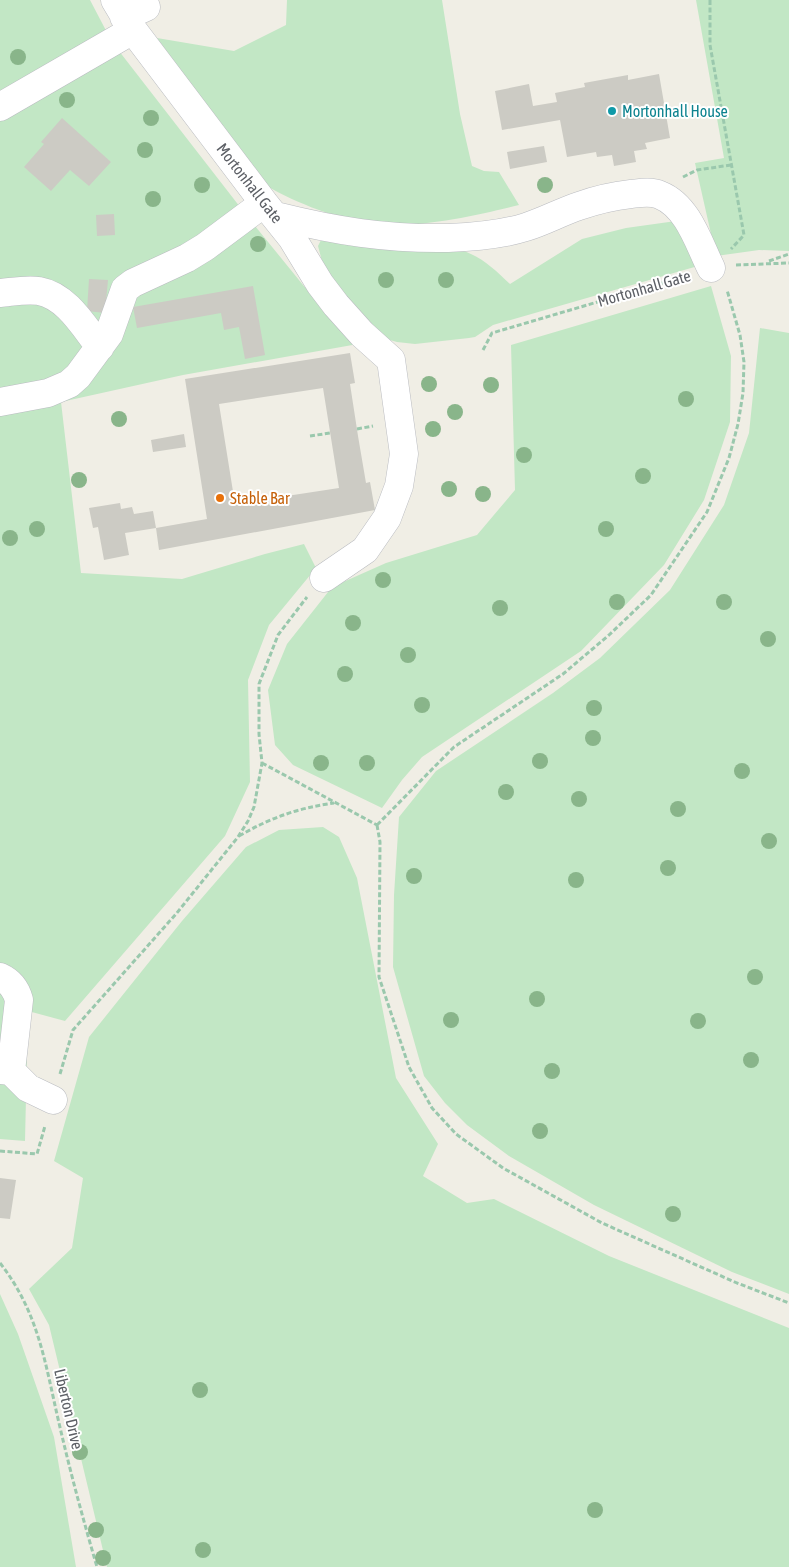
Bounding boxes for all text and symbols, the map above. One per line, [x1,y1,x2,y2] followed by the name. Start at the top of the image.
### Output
[622,102,728,120] place label: Mortonhall House
[606,105,618,117] marker: Mortonhall House
[213,140,287,226] street label: Mortonhall Gate
[595,266,693,310] street label: Mortonhall Gate
[230,489,290,507] place label: Stable Bar
[214,492,226,504] marker: Stable Bar
[51,1367,87,1451] street label: Liberton Drive

